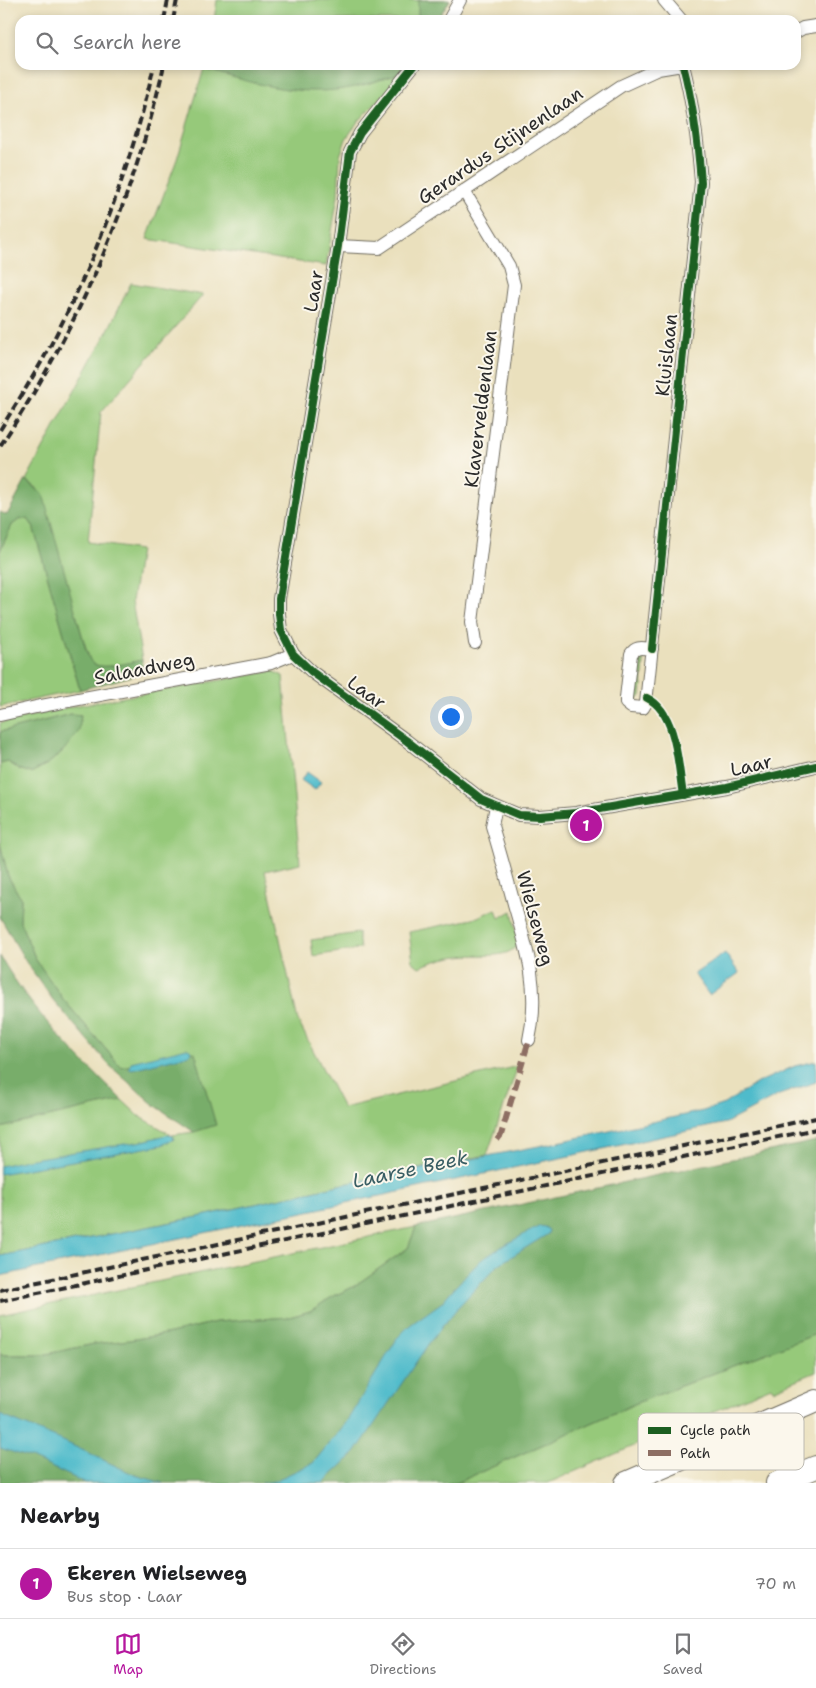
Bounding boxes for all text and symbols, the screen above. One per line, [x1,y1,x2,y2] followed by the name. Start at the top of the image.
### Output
[15,15,801,70] search box
[33,29,61,57] icon: search
[73,30,182,55] text: Search here
[413,81,588,210] street label: Gerardus Stijnenlaan
[298,268,329,314] street label: Laar
[650,312,683,398] street label: Kluislaan
[458,329,503,489] street label: Klaverveldenlaan
[92,647,196,690] street label: Salaadweg
[342,670,391,715] street label: Laar
[438,704,464,730] your location
[728,749,775,782] street label: Laar
[570,806,602,844] pin: 1
[511,868,560,969] street label: Wielseweg
[350,1144,471,1194] water label: Laarse Beek
[638,1413,804,1470] legend
[680,1421,751,1439] text: Cycle path
[680,1444,711,1462] text: Path
[20,1502,100,1530] text: Nearby
[67,1561,247,1586] text: Ekeren Wielseweg
[32,1573,40,1594] text: 1
[755,1573,796,1594] text: 70 m
[67,1586,183,1607] text: Bus stop · Laar
[113,1630,143,1678] tab: Map
[370,1630,437,1678] tab: Directions
[663,1630,703,1678] tab: Saved

